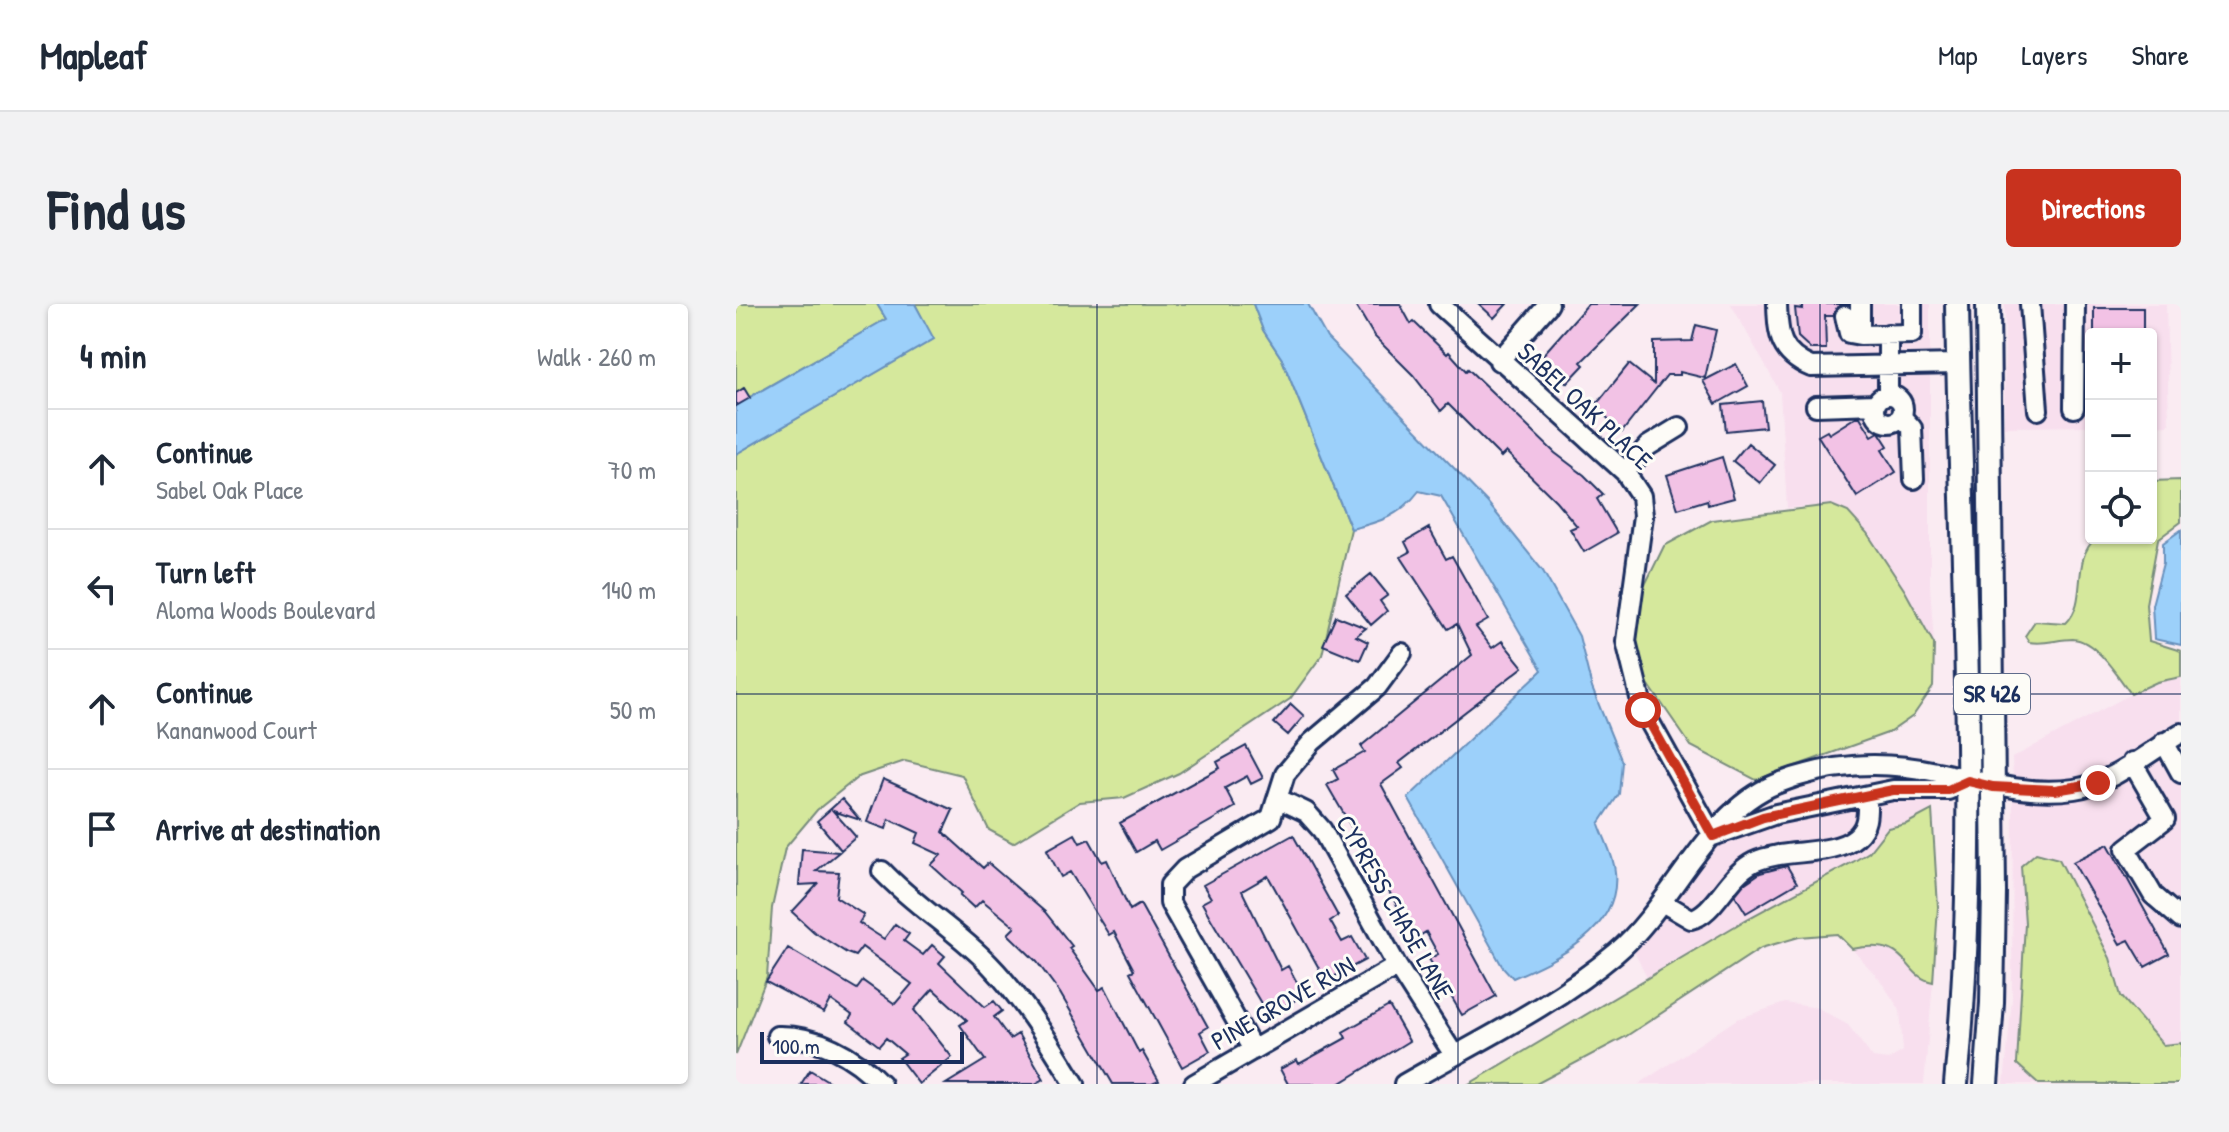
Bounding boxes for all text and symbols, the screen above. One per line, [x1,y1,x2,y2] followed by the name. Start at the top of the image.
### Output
[40,29,148,81] text: Mapleaf
[1938,36,1978,74] text: Map
[2022,36,2087,74] text: Layers
[2131,36,2189,74] text: Share
[2006,169,2181,247] button: Directions
[48,171,186,246] text: Find us
[2085,328,2157,544] map controls
[2085,328,2157,400] button: +
[80,333,147,379] text: 4 min
[1510,334,1661,478] street label: SABEL OAK PLACE
[537,339,656,374] text: Walk · 260 m
[2085,400,2157,472] button: −
[156,432,253,472] text: Continue
[80,447,124,491] icon: ahead
[608,452,656,487] text: 70 m
[156,472,304,507] text: Sabel Oak Place
[2085,472,2157,544] button: locate
[156,552,255,592] text: Turn left
[80,567,124,611] icon: left
[602,572,656,607] text: 140 m
[156,592,375,627] text: Aloma Woods Boulevard
[156,672,253,712] text: Continue
[1954,674,2030,714] road number: SR 426
[80,687,124,731] icon: ahead
[610,692,656,727] text: 50 m
[1625,692,1661,728] route start
[156,712,317,747] text: Kananwood Court
[2080,765,2116,801] route end
[80,807,124,851] icon: arrive
[1328,808,1463,1006] street label: CYPRESS CHASE LANE
[156,809,381,849] text: Arrive at destination
[1204,947,1361,1058] street label: PINE GROVE RUN
[760,1028,964,1064] scale bar
[772,1031,820,1061] text: 100 m

